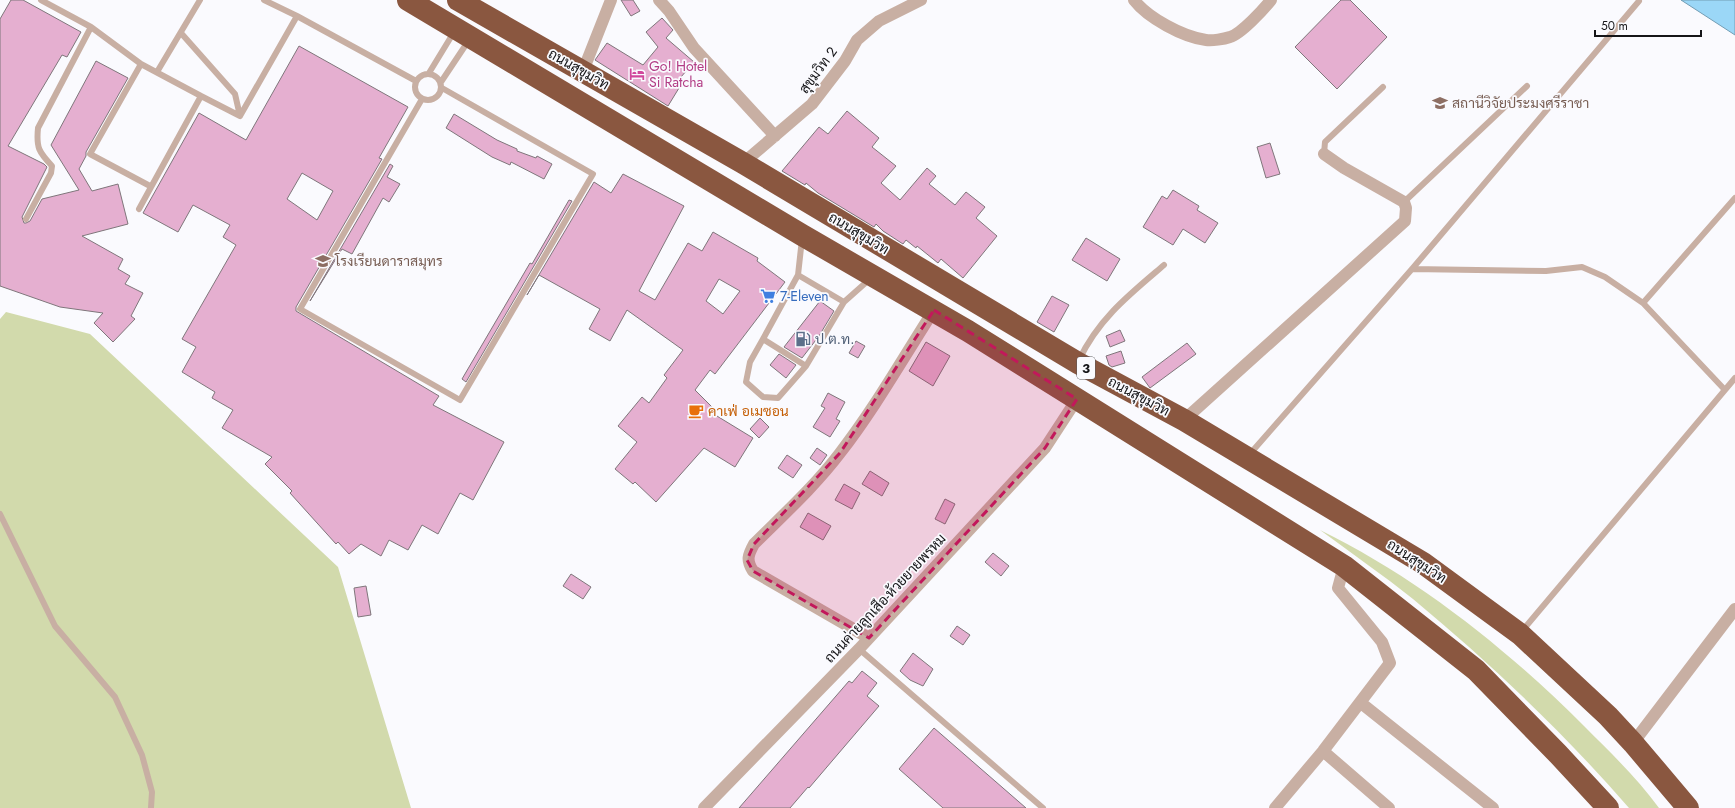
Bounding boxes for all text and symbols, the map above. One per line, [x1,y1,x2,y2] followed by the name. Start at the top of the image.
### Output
[1595,12,1701,38] scale bar
[1601,17,1628,35] text: 50 m
[794,42,842,98] street label: สุขุมวิท 2
[545,43,613,95] street label: ถนนสุขุมวิท
[649,56,707,92] place label: Go! Hotel Si Ratcha
[628,65,646,83] hotel icon: Go! Hotel Si Ratcha
[1452,93,1589,113] place label: สถานีวิจัยประมงศรีราชา
[1431,94,1449,112] school or university icon: สถานีวิจัยประมงศรีราชา
[825,207,893,259] street label: ถนนสุขุมวิท
[334,251,443,271] place label: โรงเรียนดาราสมุทร
[314,252,332,270] school or university icon: โรงเรียนดาราสมุทร
[780,286,829,306] place label: 7-Eleven
[759,287,777,305] supermarket icon: 7-Eleven
[815,329,854,349] place label: ป.ต.ท.
[794,330,812,348] fuel station icon: ป.ต.ท.
[1077,357,1095,379] road number: 3
[1105,371,1173,421] street label: ถนนสุขุมวิท
[708,401,789,421] place label: คาเฟ่ อเมซอน
[687,402,705,420] cafe icon: คาเฟ่ อเมซอน
[820,529,950,667] street label: ถนนค่ายลูกเสึอ-ห้วยยายพรหม
[1383,534,1451,588] street label: ถนนสุขุมวิท

